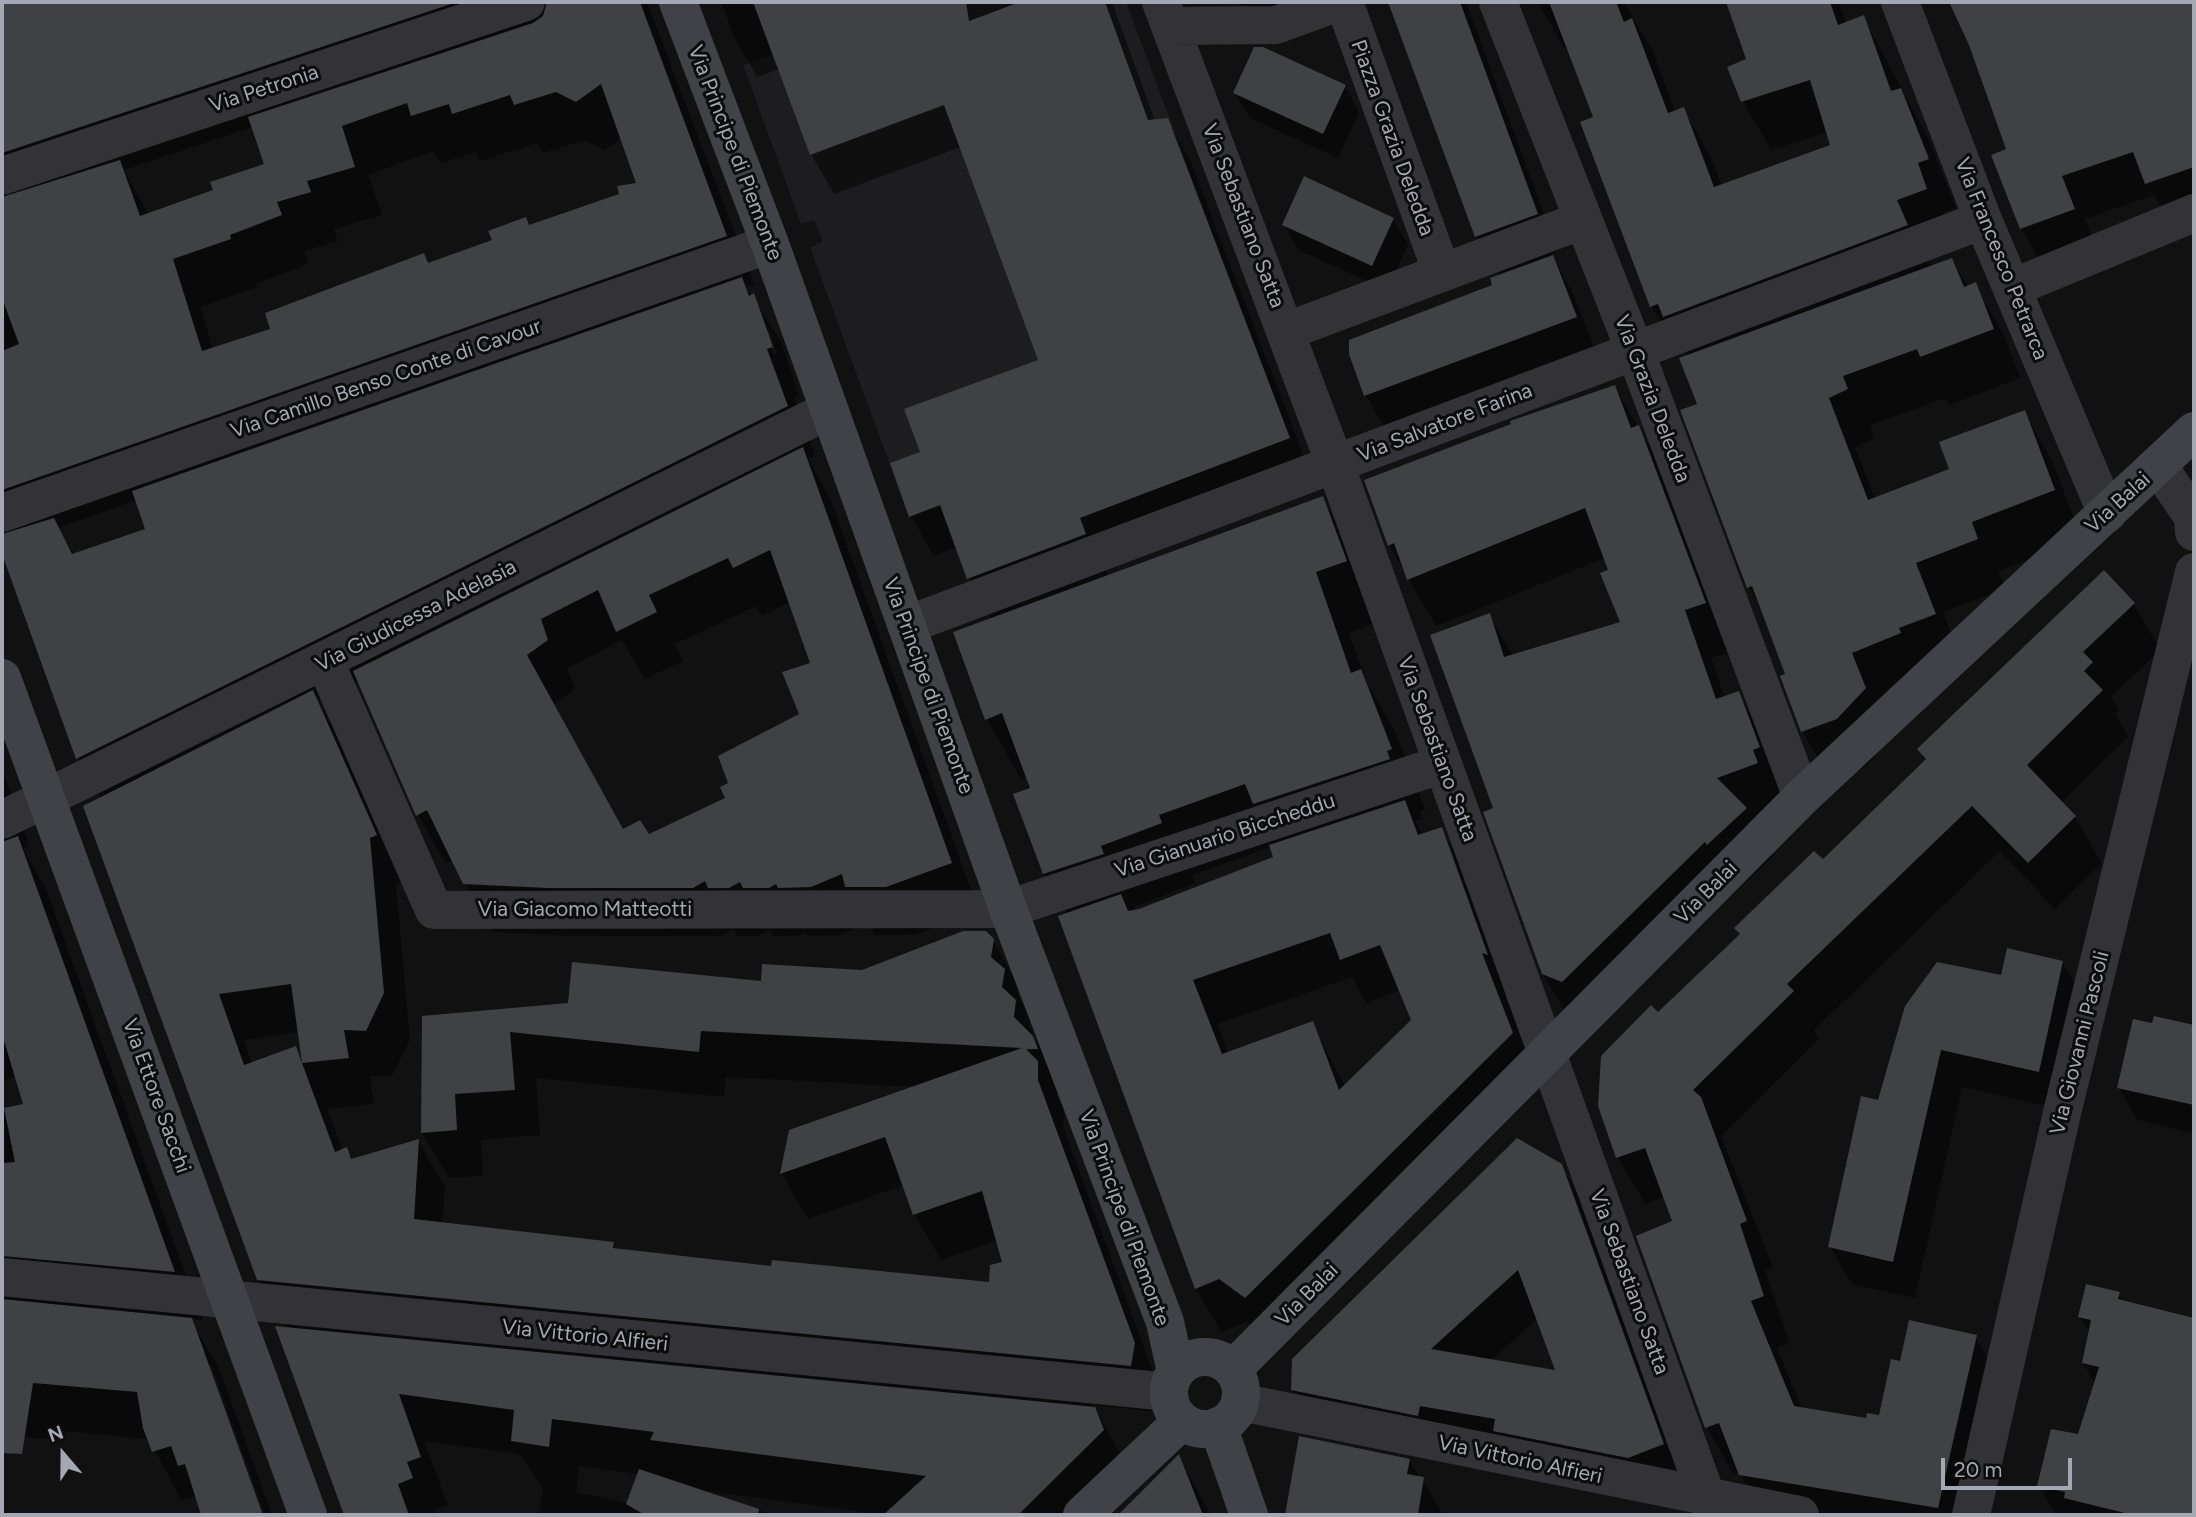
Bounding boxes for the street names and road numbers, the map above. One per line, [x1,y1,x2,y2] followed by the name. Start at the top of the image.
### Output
[1345,37,1439,239] street label: Piazza Grazia Deledda
[682,42,788,264] street label: Via Principe di Piemonte
[206,60,322,118] street label: Via Petronia
[1196,120,1290,312] street label: Via Sebastiano Satta
[1949,154,2053,364] street label: Via Francesco Petrarca
[1608,312,1696,486] street label: Via Grazia Deledda
[227,314,545,444] street label: Via Camillo Benso Conte di Cavour
[1354,378,1536,468] street label: Via Salvatore Farina
[2080,467,2156,539] street label: Via Balai
[311,554,521,678] street label: Via Giudicessa Adelasia
[877,574,979,798] street label: Via Principe di Piemonte
[1392,653,1482,845] street label: Via Sebastiano Satta
[1112,788,1338,884] street label: Via Gianuario Biccheddu
[1669,856,1743,930] street label: Via Balai
[478,897,692,923] street label: Via Giacomo Matteotti
[2045,949,2115,1137] street label: Via Giovanni Pascoli
[116,1015,196,1177] street label: Via Ettore Sacchi
[1073,1106,1175,1330] street label: Via Principe di Piemonte
[1584,1186,1674,1378] street label: Via Sebastiano Satta
[1270,1258,1344,1332] street label: Via Balai
[501,1315,669,1357] street label: Via Vittorio Alfieri
[1436,1430,1604,1490] street label: Via Vittorio Alfieri

